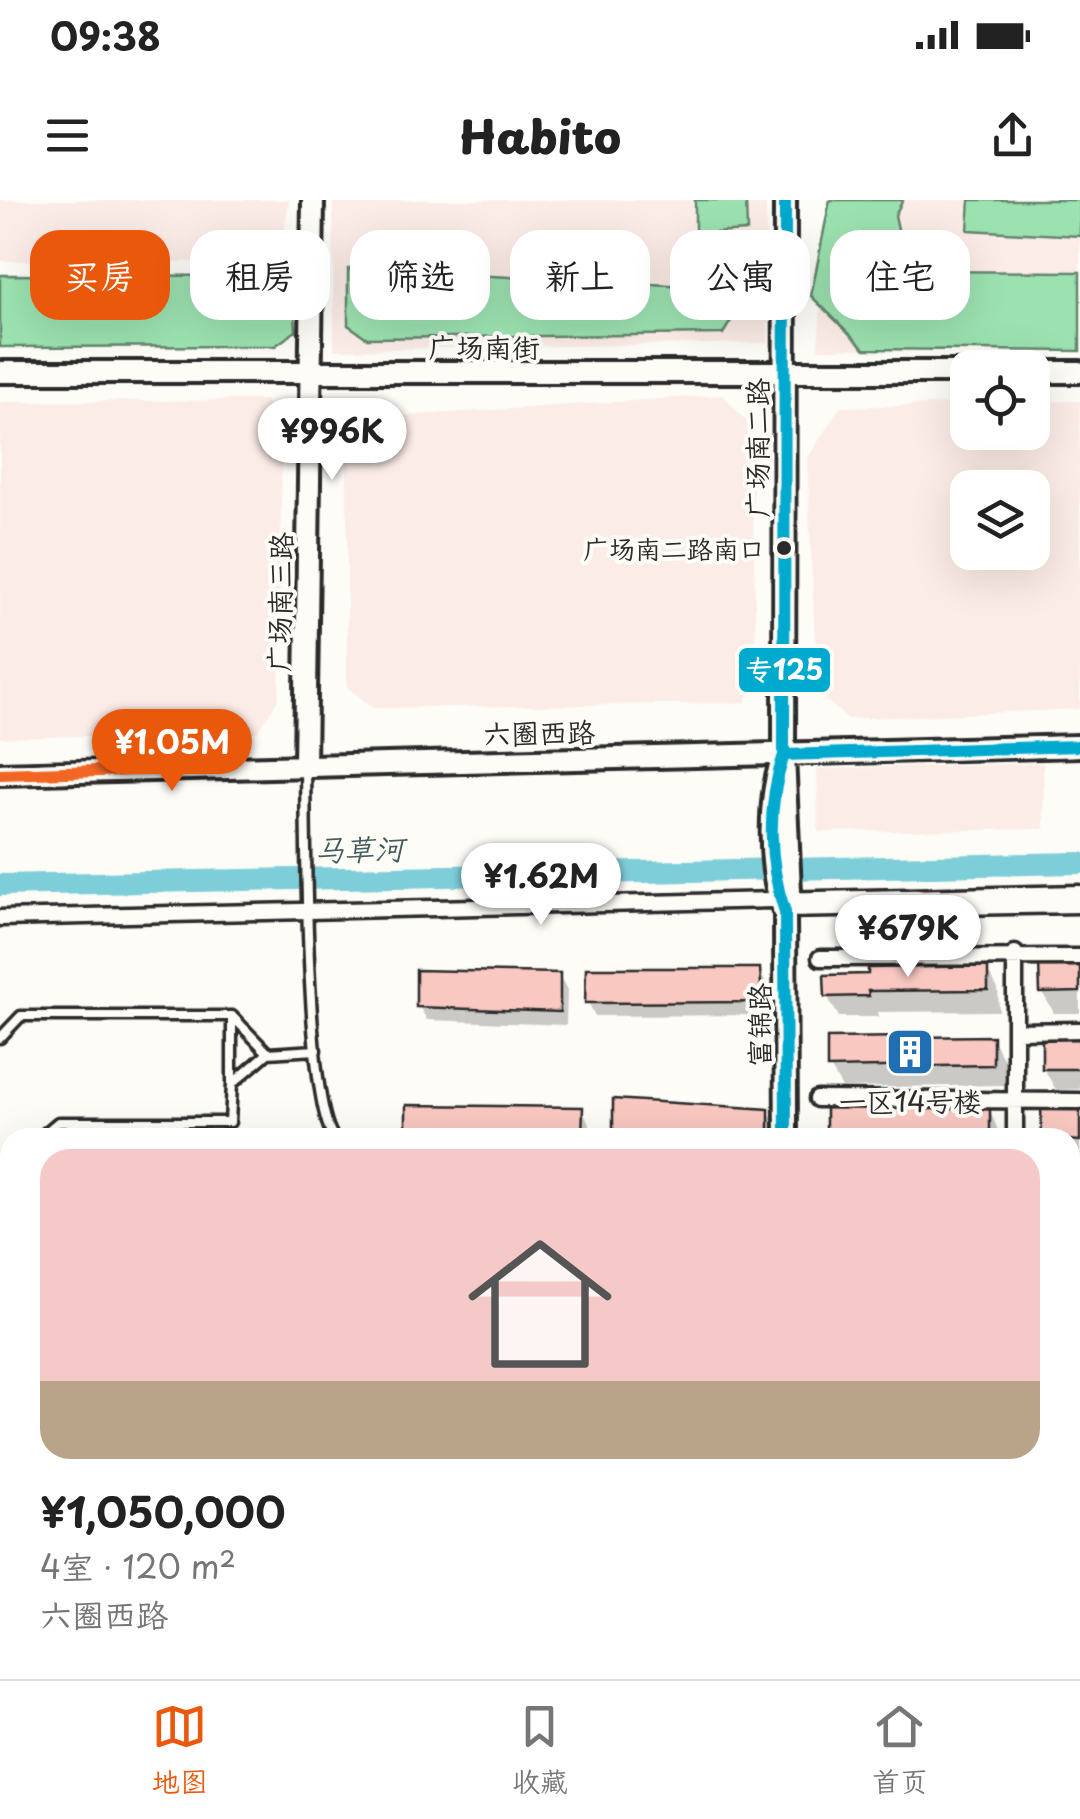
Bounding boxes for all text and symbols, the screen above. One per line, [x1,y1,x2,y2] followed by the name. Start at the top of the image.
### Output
[50,7,161,64] text: 09:38
[459,101,621,169] text: Habito
[40,108,95,163] icon: menu
[985,108,1040,163] icon: share
[30,230,170,320] chip: 买房
[190,230,330,320] chip: 租房
[350,230,490,320] chip: 筛选
[510,230,650,320] chip: 新上
[670,230,810,320] chip: 公寓
[830,230,970,320] chip: 住宅
[428,325,540,368] street label: 广场南街
[950,350,1050,570] map controls
[950,350,1050,450] button: locate
[735,378,778,518] street label: 广场南二路
[262,398,402,483] pin: ¥996K
[280,406,384,454] text: ¥996K
[950,470,1050,570] button: layers
[583,529,765,568] place label: 广场南二路南口
[256,532,302,672] street label: 广场南三路
[774,538,794,558] marker: 广场南二路南口
[737,646,832,694] line badge: 专125
[745,647,823,690] text: 专125
[91,709,253,794] pin: ¥1.05M
[483,710,595,754] street label: 六圈西路
[114,717,230,765] text: ¥1.05M
[314,825,409,871] water label: 马草河
[460,843,622,928] pin: ¥1.62M
[483,851,599,899] text: ¥1.62M
[838,895,978,980] pin: ¥679K
[857,903,959,951] text: ¥679K
[737,983,780,1067] street label: 富锦路
[884,1026,936,1078] building icon: 一区14号楼
[838,1079,982,1122] place label: 一区14号楼
[450,1214,630,1394] icon: home
[40,1479,286,1542] text: ¥1,050,000
[40,1542,236,1590] text: 4室 · 120 m²
[40,1590,168,1638] text: 六圈西路
[152,1699,208,1802] tab: 地图
[512,1699,568,1802] tab: 收藏
[872,1699,928,1802] tab: 首页

